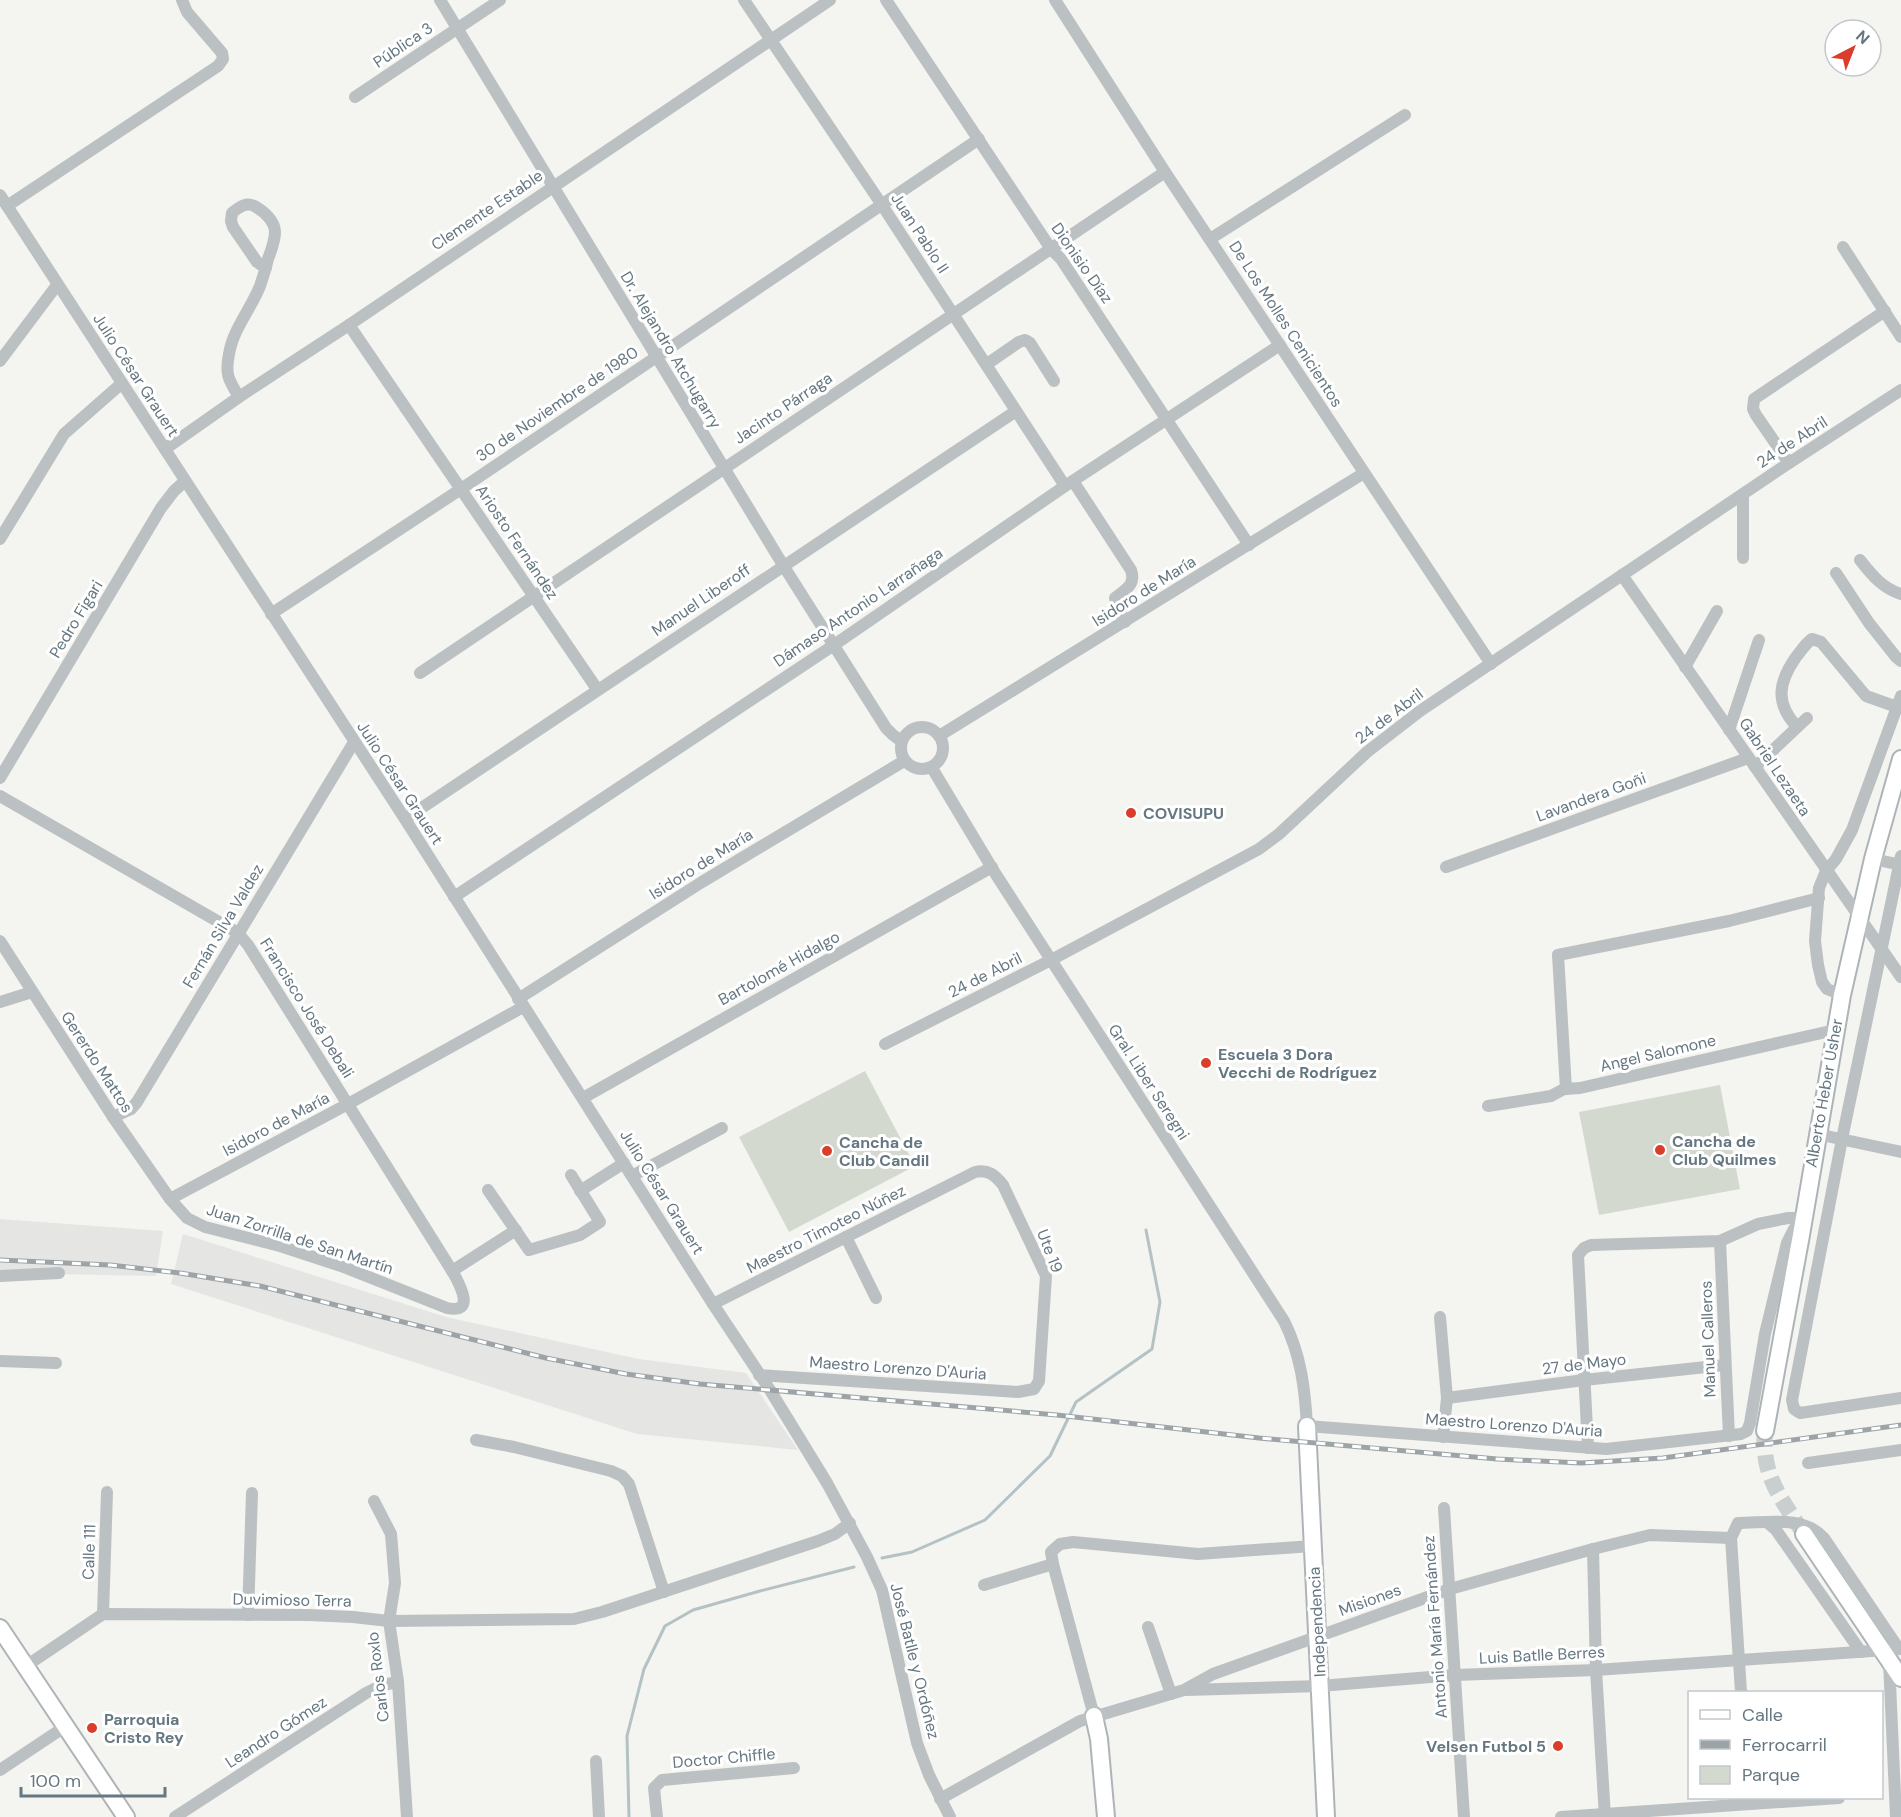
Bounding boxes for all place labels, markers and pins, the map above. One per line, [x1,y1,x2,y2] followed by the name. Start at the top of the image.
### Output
[1143,803,1224,824] place label: COVISUPU
[1124,806,1138,820] marker: COVISUPU
[1218,1044,1377,1083] place label: Escuela 3 Dora Vecchi de Rodríguez
[1199,1056,1213,1070] marker: Escuela 3 Dora Vecchi de Rodríguez
[1672,1131,1776,1170] place label: Cancha de Club Quilmes
[839,1132,929,1171] place label: Cancha de Club Candil
[1653,1143,1667,1157] marker: Cancha de Club Quilmes
[820,1144,834,1158] marker: Cancha de Club Candil
[104,1709,184,1748] place label: Parroquia Cristo Rey
[85,1721,99,1735] marker: Parroquia Cristo Rey
[1426,1736,1546,1757] place label: Velsen Futbol 5
[1551,1739,1565,1753] marker: Velsen Futbol 5

